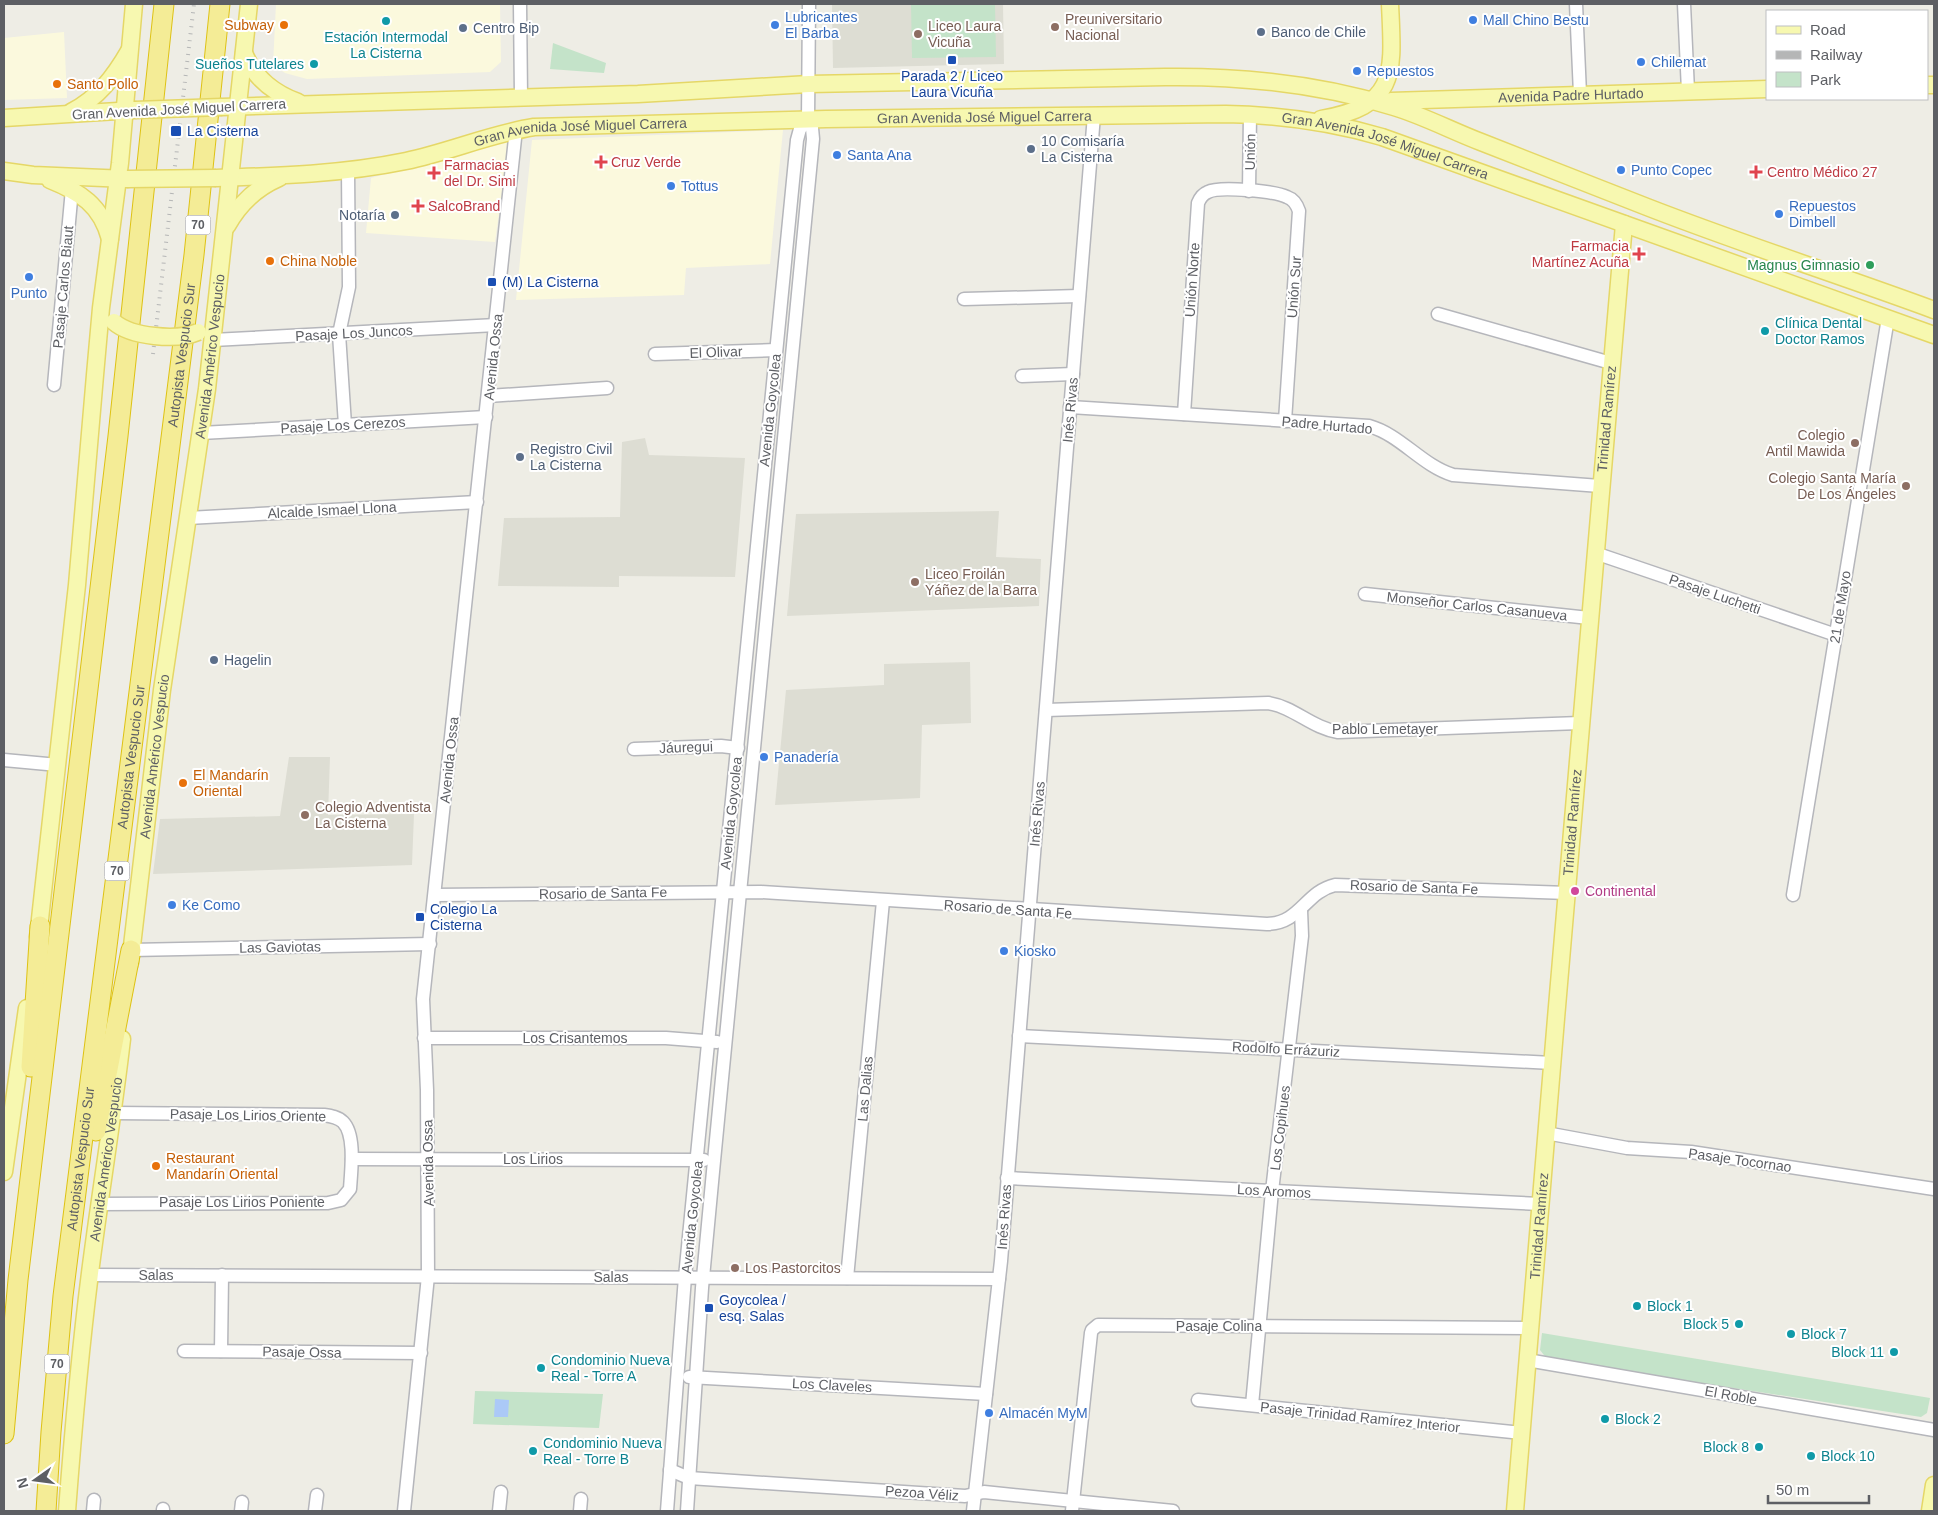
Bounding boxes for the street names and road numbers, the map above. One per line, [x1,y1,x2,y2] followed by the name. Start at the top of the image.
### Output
[1498,85,1644,106] street label: Avenida Padre Hurtado
[71,95,287,123] street label: Gran Avenida José Miguel Carrera
[877,108,1092,126] street label: Gran Avenida José Miguel Carrera
[1281,109,1491,183] street label: Gran Avenida José Miguel Carrera
[472,115,687,150] street label: Gran Avenida José Miguel Carrera
[1242,134,1258,170] street label: Unión
[186,216,210,234] road number: 70
[50,225,76,349] street label: Pasaje Carlos Biaut
[1181,242,1203,318] street label: Unión Norte
[1284,255,1304,319] street label: Unión Sur
[192,273,228,440] street label: Avenida Américo Vespucio
[164,282,198,428] street label: Autopista Vespucio Sur
[481,313,506,401] street label: Avenida Ossa
[295,322,413,344] street label: Pasaje Los Juncos
[689,343,743,361] street label: El Olivar
[756,353,784,467] street label: Avenida Goycolea
[1594,365,1619,473] street label: Trinidad Ramírez
[1059,377,1081,443] street label: Inés Rivas
[1281,413,1373,437] street label: Padre Hurtado
[280,414,406,436] street label: Pasaje Los Cerezos
[267,499,397,521] street label: Alcalde Ismael Llona
[1826,569,1854,644] street label: 21 de Mayo
[1667,571,1763,617] street label: Pasaje Luchetti
[1386,589,1568,623] street label: Monseñor Carlos Casanueva
[137,673,172,840] street label: Avenida Américo Vespucio
[114,684,148,830] street label: Autopista Vespucio Sur
[437,716,462,804] street label: Avenida Ossa
[1332,721,1438,737] street label: Pablo Lemetayer
[659,738,713,756] street label: Jáuregui
[717,756,745,870] street label: Avenida Goycolea
[1560,768,1584,876] street label: Trinidad Ramírez
[1026,781,1048,847] street label: Inés Rivas
[104,861,130,880] road number: 70
[1350,877,1479,897] street label: Rosario de Santa Fe
[539,884,668,902] street label: Rosario de Santa Fe
[943,897,1073,921] street label: Rosario de Santa Fe
[239,938,321,956] street label: Las Gaviotas
[522,1030,628,1046] street label: Los Crisantemos
[1232,1038,1340,1060] street label: Rodolfo Errázuriz
[854,1056,876,1122] street label: Las Dalias
[86,1076,125,1242] street label: Avenida Américo Vespucio
[1267,1085,1293,1171] street label: Los Copihues
[63,1086,97,1232] street label: Autopista Vespucio Sur
[170,1106,327,1124] street label: Pasaje Los Lirios Oriente
[419,1119,437,1207] street label: Avenida Ossa
[1687,1145,1793,1175] street label: Pasaje Tocornao
[503,1151,563,1167] street label: Los Lirios
[678,1160,706,1274] street label: Avenida Goycolea
[1527,1172,1551,1280] street label: Trinidad Ramírez
[1237,1181,1311,1201] street label: Los Aromos
[994,1184,1014,1250] street label: Inés Rivas
[159,1194,325,1210] street label: Pasaje Los Lirios Poniente
[138,1267,174,1283] street label: Salas
[593,1269,629,1285] street label: Salas
[1176,1318,1262,1334] street label: Pasaje Colina
[262,1343,342,1361] street label: Pasaje Ossa
[44,1355,70,1374] road number: 70
[792,1375,872,1395] street label: Los Claveles
[1704,1383,1759,1408] street label: El Roble
[1259,1399,1461,1435] street label: Pasaje Trinidad Ramírez Interior
[885,1482,959,1504] street label: Pezoa Véliz

